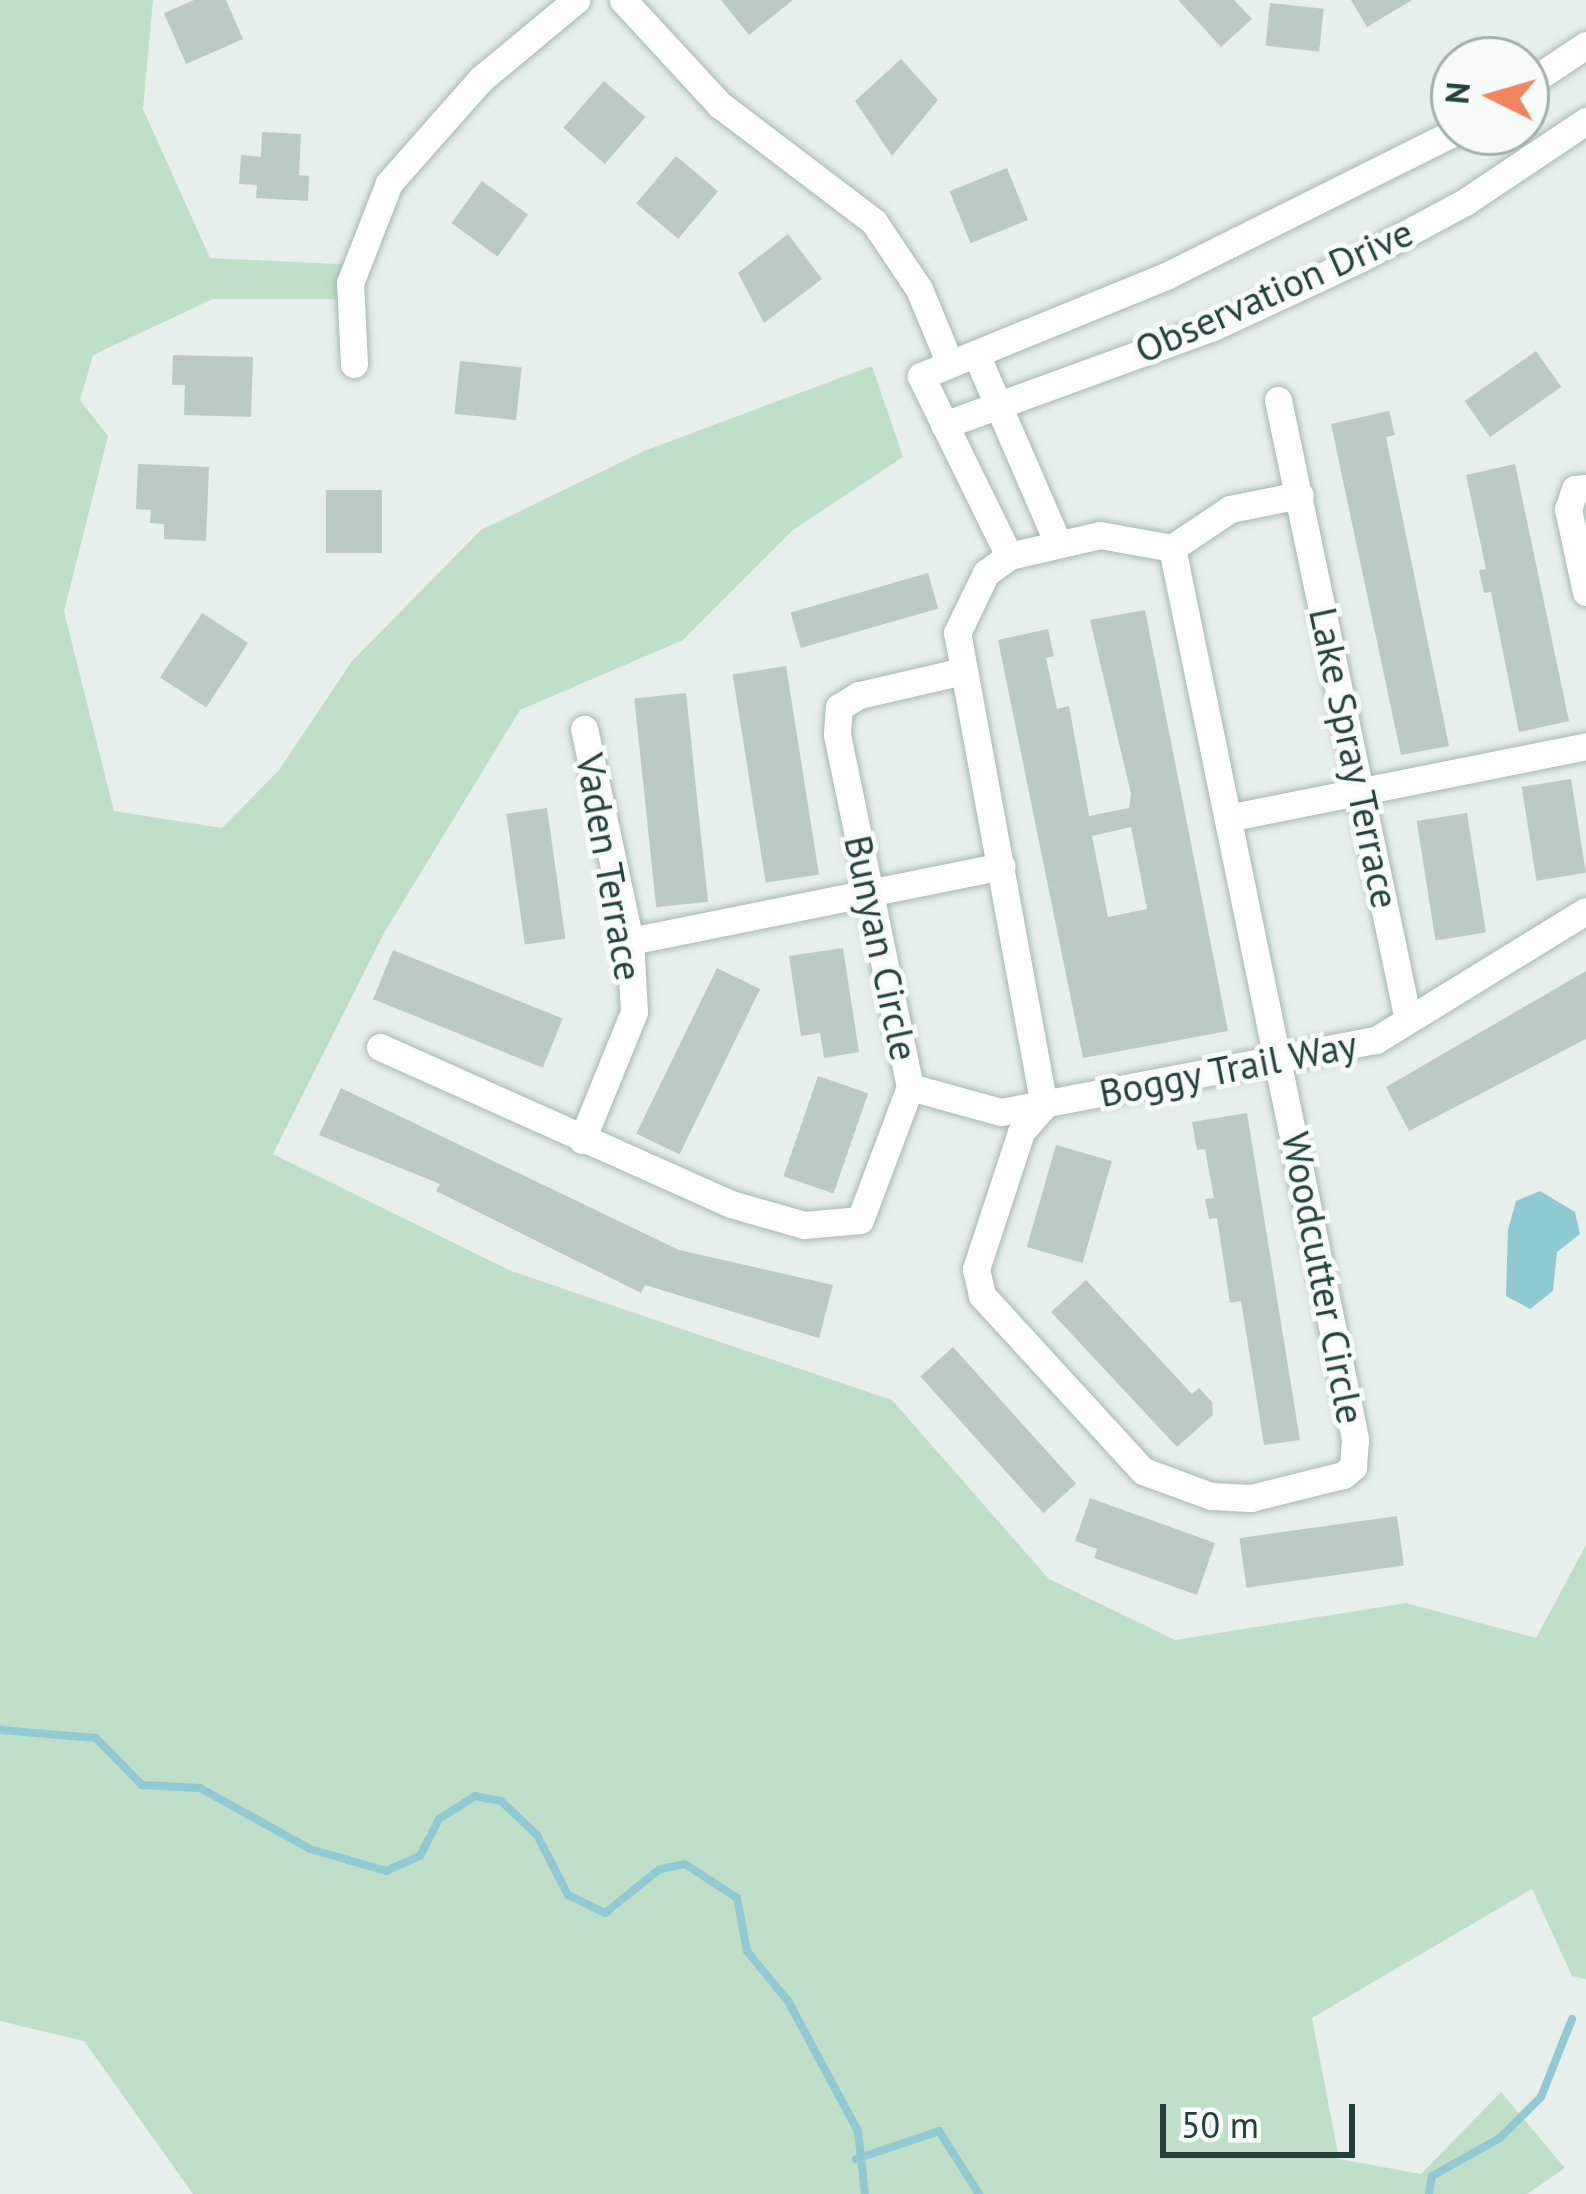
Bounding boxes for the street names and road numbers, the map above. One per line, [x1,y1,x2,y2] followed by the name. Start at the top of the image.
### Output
[1128,209,1420,373] street label: Observation Drive
[1299,602,1409,914] street label: Lake Spray Terrace
[566,749,652,985] street label: Vaden Terrace
[834,831,928,1065] street label: Bunyan Circle
[1094,1021,1362,1117] street label: Boggy Trail Way
[1272,1128,1374,1428] street label: Woodcutter Circle

